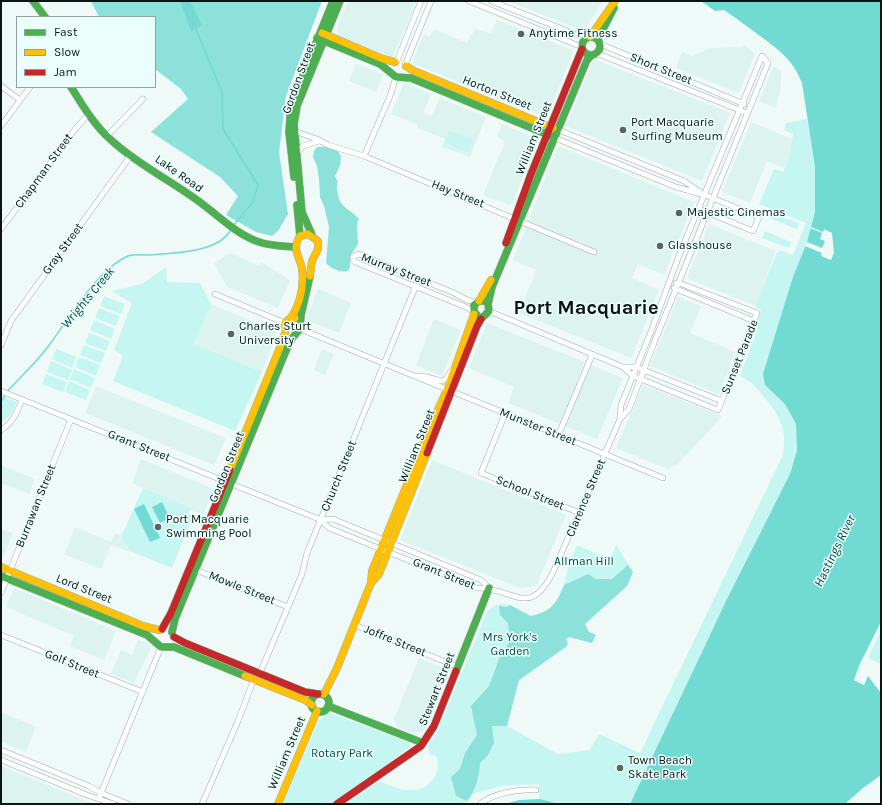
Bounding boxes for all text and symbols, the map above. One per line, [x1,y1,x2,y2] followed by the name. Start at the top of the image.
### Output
[16,16,156,88] legend
[54,25,77,39] text: Fast
[529,27,617,41] place label: Anytime Fitness
[516,29,526,39] marker: Anytime Fitness
[279,40,319,116] street label: Gordon Street
[54,45,80,59] text: Slow
[628,50,694,88] street label: Short Street
[54,65,77,79] text: Jam
[460,73,534,113] street label: Horton Street
[513,99,555,177] street label: William Street
[631,116,723,144] place label: Port Macquarie Surfing Museum
[618,125,628,135] marker: Port Macquarie Surfing Museum
[12,131,76,211] street label: Chapman Street
[152,152,206,196] street label: Lake Road
[429,177,487,211] street label: Hay Street
[687,206,786,220] place label: Majestic Cinemas
[674,208,684,218] marker: Majestic Cinemas
[40,220,86,278] street label: Gray Street
[668,239,732,253] place label: Glasshouse
[655,241,665,251] marker: Glasshouse
[359,250,433,290] street label: Murray Street
[58,264,118,332] water label: Wrights Creek
[514,296,658,320] district label: Port Macquarie
[719,318,761,396] street label: Sunset Parade
[239,320,311,348] place label: Charles Sturt University
[226,329,236,339] marker: Charles Sturt University
[497,405,579,449] street label: Munster Street
[396,407,438,485] street label: William Street
[106,427,172,465] street label: Grant Street
[206,429,248,505] street label: Gordon Street
[318,438,360,514] street label: Church Street
[563,457,609,539] street label: Clarence Street
[13,462,59,550] street label: Burrawan Street
[493,473,567,513] street label: School Street
[166,513,252,541] place label: Port Macquarie Swimming Pool
[811,513,859,589] water label: Hastings River
[153,522,163,532] marker: Port Macquarie Swimming Pool
[411,555,477,593] street label: Grant Street
[554,555,614,569] park label: Allman Hill
[207,568,277,608] street label: Mowle Street
[54,571,114,607] street label: Lord Street
[362,622,428,660] street label: Joffre Street
[482,631,538,659] park label: Mrs York's Garden
[43,647,101,681] street label: Golf Street
[416,650,458,728] street label: Stewart Street
[265,714,309,792] street label: William Street
[311,747,373,761] park label: Rotary Park
[628,754,692,782] place label: Town Beach Skate Park
[615,763,625,773] marker: Town Beach Skate Park

